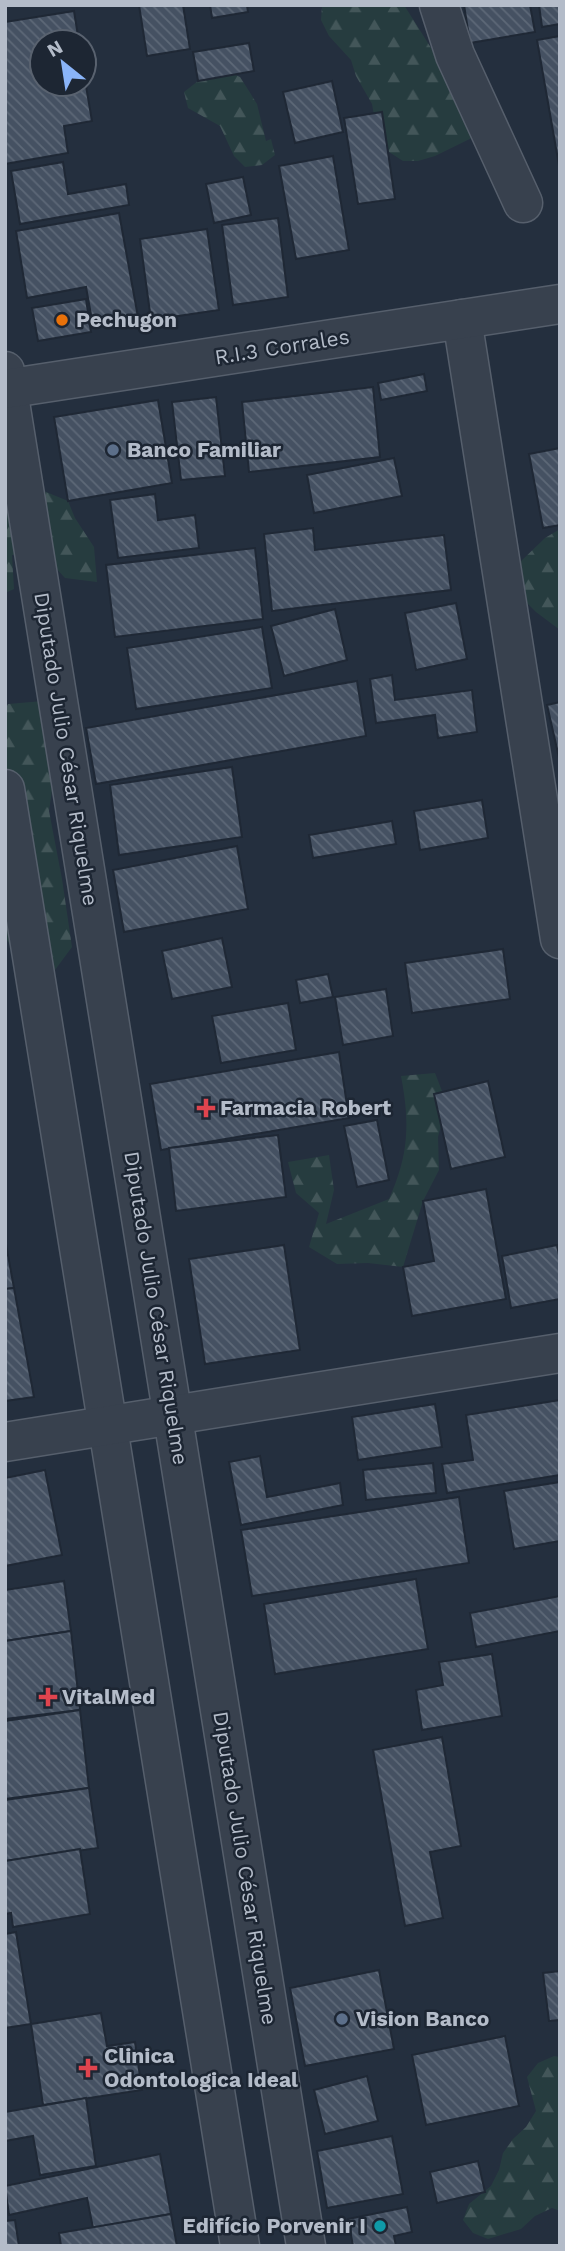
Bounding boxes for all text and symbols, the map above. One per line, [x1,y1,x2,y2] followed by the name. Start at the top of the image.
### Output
[28,28,98,98] north arrow
[43,35,67,62] text: N
[76,307,177,332] place label: Pechugon
[54,312,70,328] marker: Pechugon
[213,324,351,369] street label: R.I.3 Corrales
[127,437,281,462] place label: Banco Familiar
[105,442,121,458] marker: Banco Familiar
[29,590,104,908] street label: Diputado Julio César Riquelme
[220,1095,391,1120] place label: Farmacia Robert
[198,1100,214,1116] marker: Farmacia Robert
[119,1149,194,1467] street label: Diputado Julio César Riquelme
[62,1684,155,1709] place label: VitalMed
[40,1689,56,1705] marker: VitalMed
[208,1709,283,2027] street label: Diputado Julio César Riquelme
[356,2006,489,2031] place label: Vision Banco
[334,2011,350,2027] marker: Vision Banco
[104,2043,298,2092] place label: Clinica Odontologica Ideal
[78,2058,98,2078] marker: Clinica Odontologica Ideal
[183,2213,366,2238] place label: Edifício Porvenir I
[372,2218,388,2234] marker: Edifício Porvenir I

